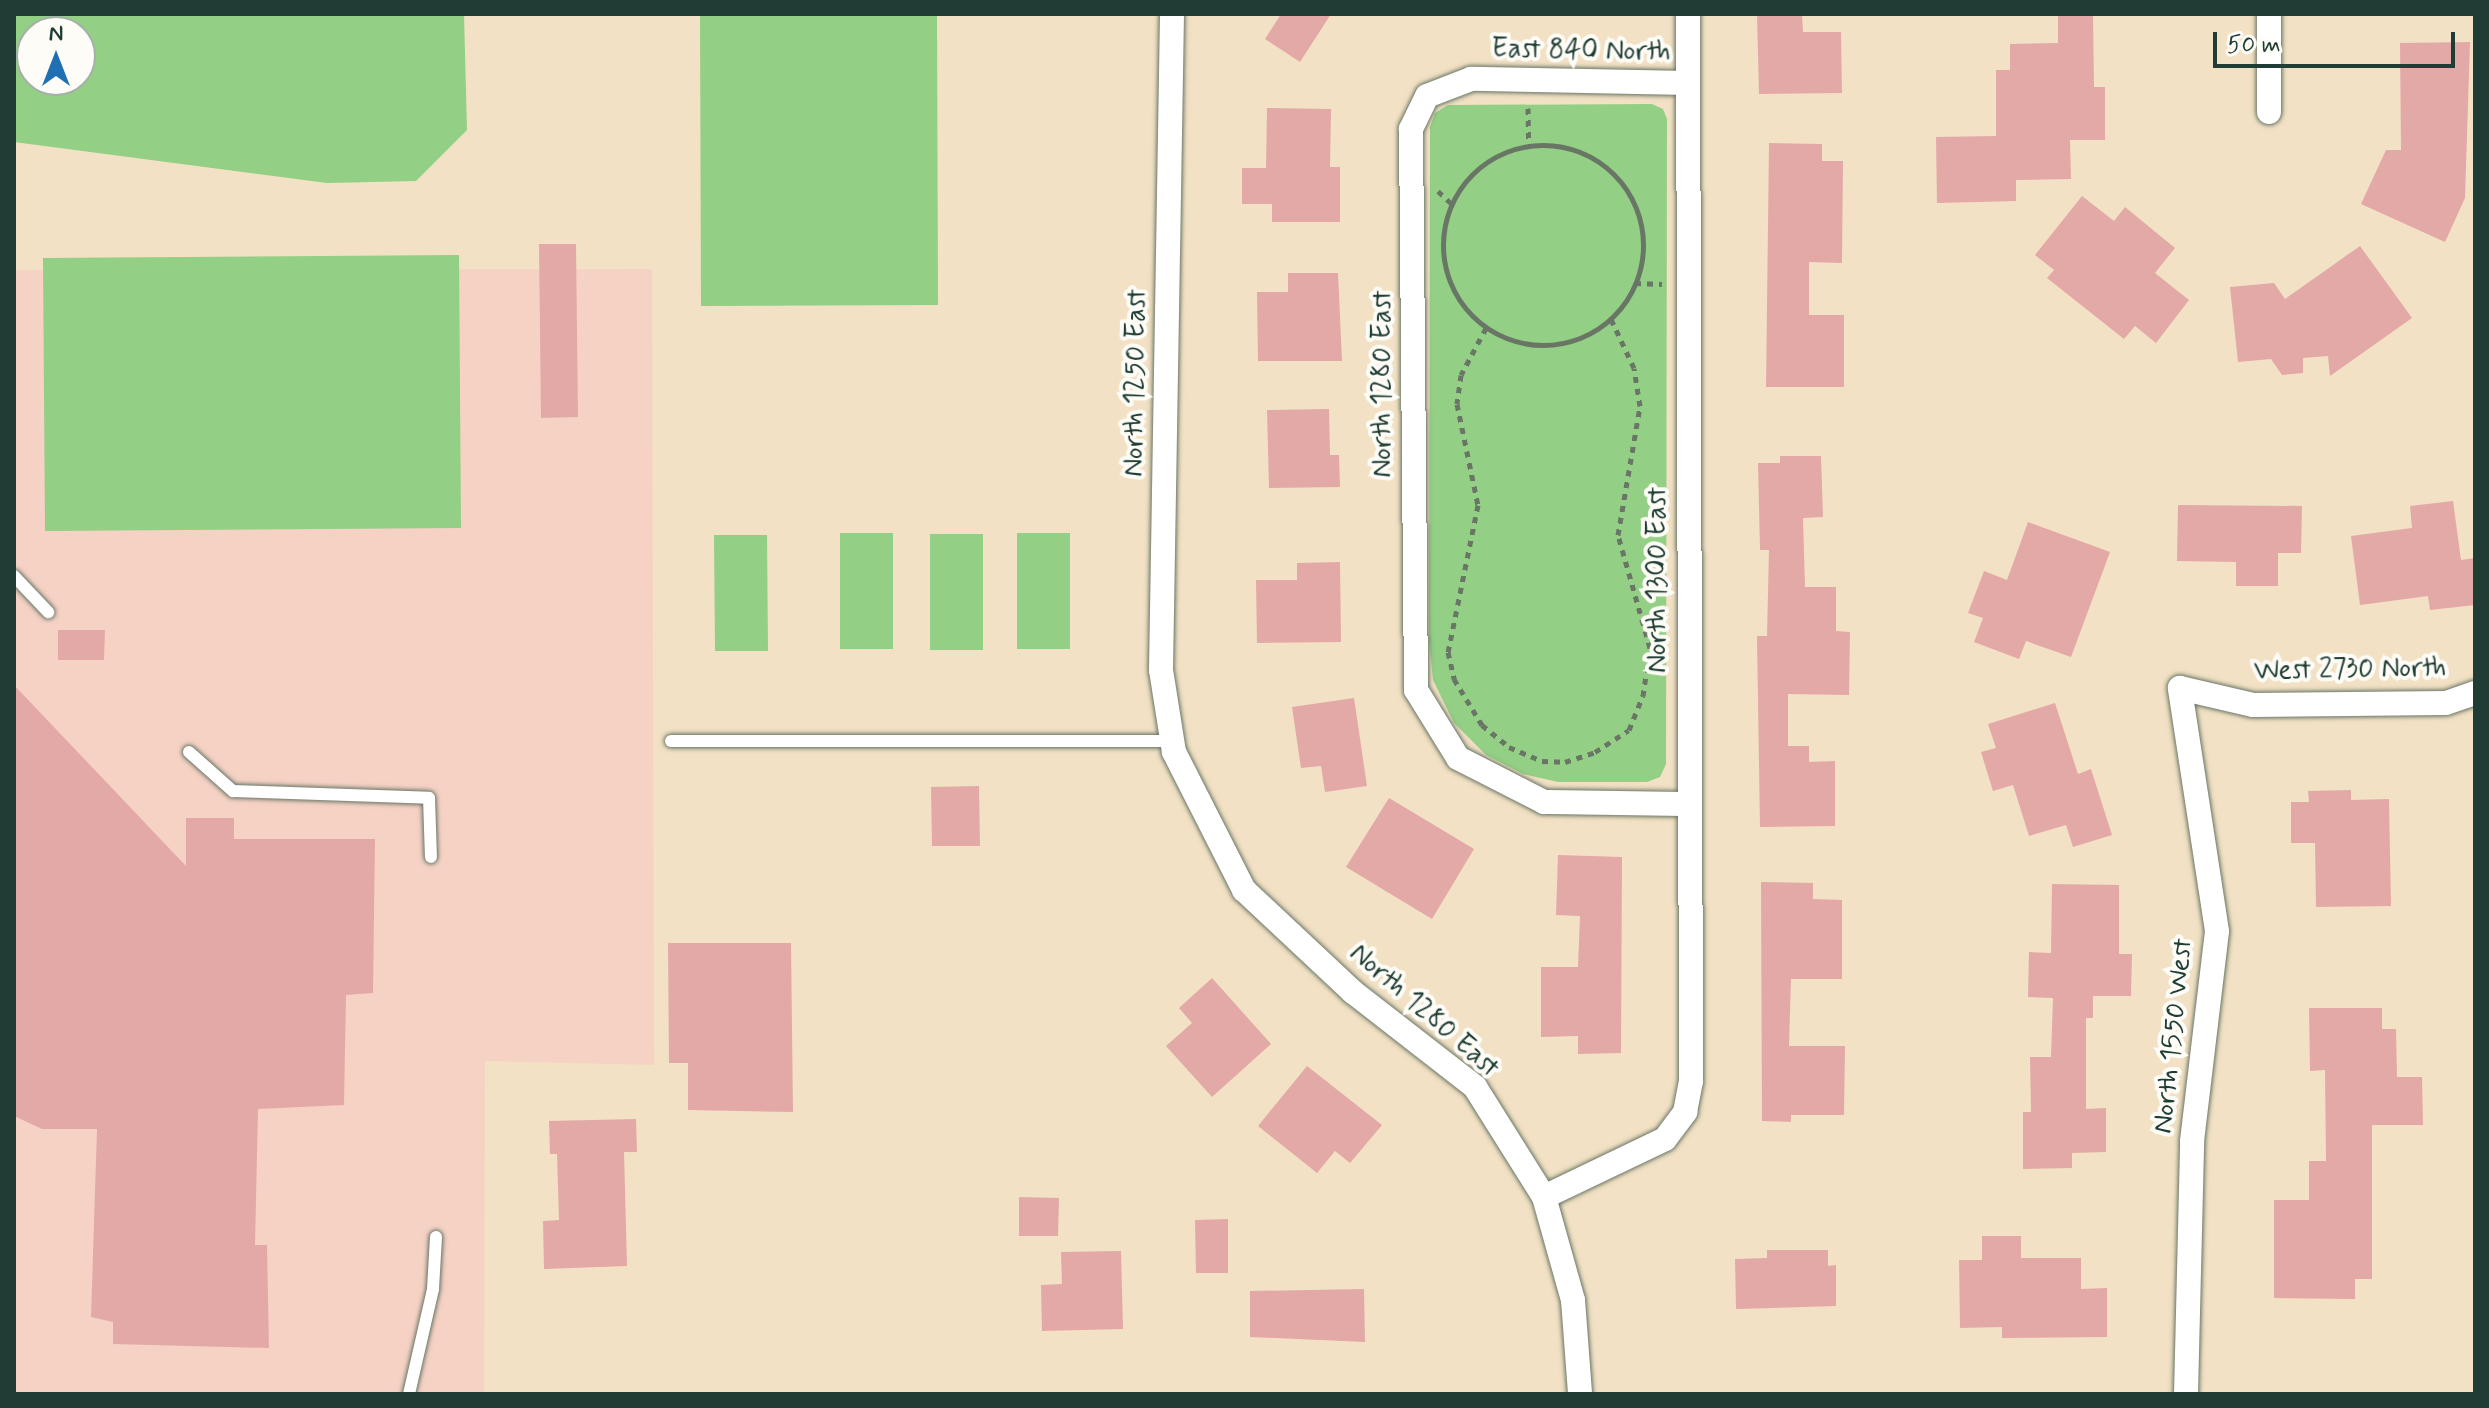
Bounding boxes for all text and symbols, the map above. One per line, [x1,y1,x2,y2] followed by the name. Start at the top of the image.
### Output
[16,16,96,96] north arrow
[2217,16,2459,66] scale bar
[49,20,63,48] text: N
[2227,30,2281,61] text: 50 m
[1491,33,1671,69] street label: East 840 North
[1118,289,1154,477] street label: North 1250 East
[1366,290,1400,478] street label: North 1280 East
[1641,487,1675,673] street label: North 1300 East
[2254,652,2446,688] street label: West 2730 North
[1342,937,1506,1085] street label: North 1280 East
[2147,937,2201,1135] street label: North 1550 West

